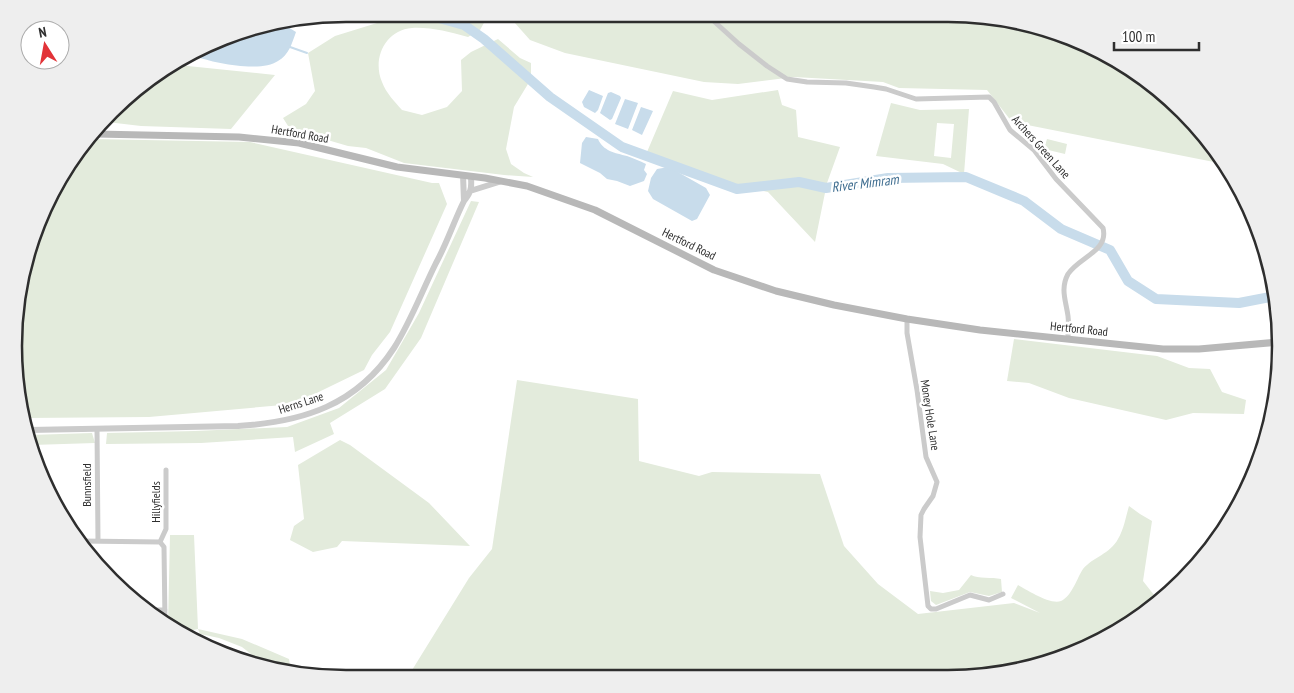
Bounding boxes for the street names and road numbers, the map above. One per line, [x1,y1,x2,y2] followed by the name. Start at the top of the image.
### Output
[1009,112,1074,181] street label: Archers Green Lane
[270,121,330,146] street label: Hertford Road
[660,224,719,263] street label: Hertford Road
[1049,318,1109,339] street label: Hertford Road
[918,379,943,451] street label: Money Hole Lane
[276,388,325,417] street label: Herns Lane
[79,463,94,507] street label: Bunnsfield
[148,481,163,523] street label: Hillyfields

